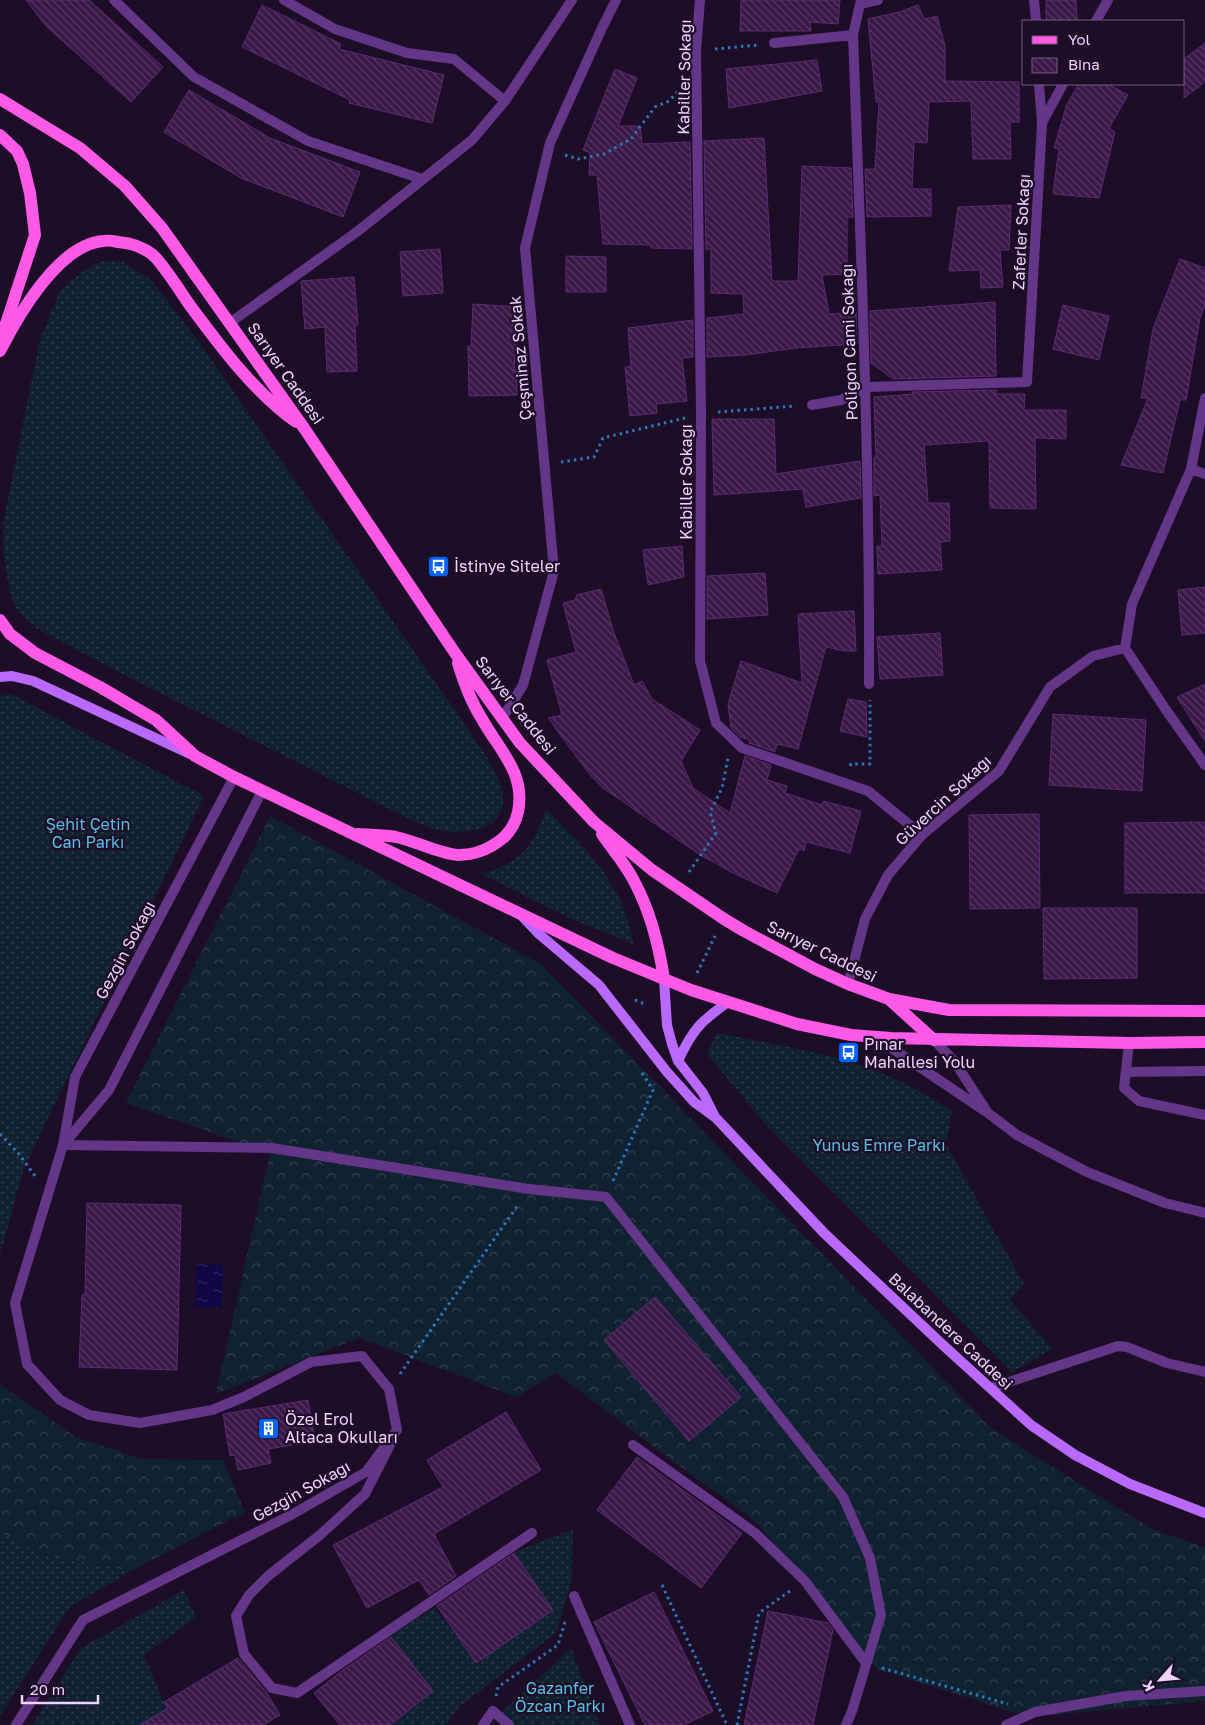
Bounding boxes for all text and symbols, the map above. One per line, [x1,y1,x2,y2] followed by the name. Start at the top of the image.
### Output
[673,19,695,135] street label: Kabiller Sokağı
[1022,20,1185,85] legend
[1068,30,1090,48] text: Yol
[1068,55,1100,73] text: Bina
[1008,173,1034,291] street label: Zaferler Sokağı
[836,263,862,421] street label: Poligon Cami Sokağı
[505,295,535,421] street label: Çeşminaz Sokak
[244,318,328,428] street label: Sarıyer Caddesi
[676,424,696,540] street label: Kabiller Sokağı
[426,554,450,578] bus stop icon: İstinye Siteler
[454,556,560,576] place label: İstinye Siteler
[471,652,561,758] street label: Sarıyer Caddesi
[891,751,995,849] street label: Güvercin Sokağı
[46,814,130,852] park label: Şehit Çetin Can Parkı
[91,897,159,1003] street label: Gezgin Sokağı
[764,916,880,986] street label: Sarıyer Caddesi
[864,1034,975,1072] place label: Pınar Mahallesi Yolu
[836,1041,860,1065] bus stop icon: Pınar Mahallesi Yolu
[812,1135,946,1155] park label: Yunus Emre Parkı
[885,1268,1017,1394] street label: Balabandere Caddesi
[285,1409,398,1447] place label: Özel Erol Altaca Okulları
[257,1416,281,1440] building icon: Özel Erol Altaca Okulları
[249,1456,353,1526] street label: Gezgin Sokağı
[1135,1655,1185,1705] north arrow
[22,1672,99,1704] scale bar
[515,1678,605,1716] park label: Gazanfer Özcan Parkı
[1138,1678,1158,1695] text: K
[30,1680,65,1698] text: 20 m

